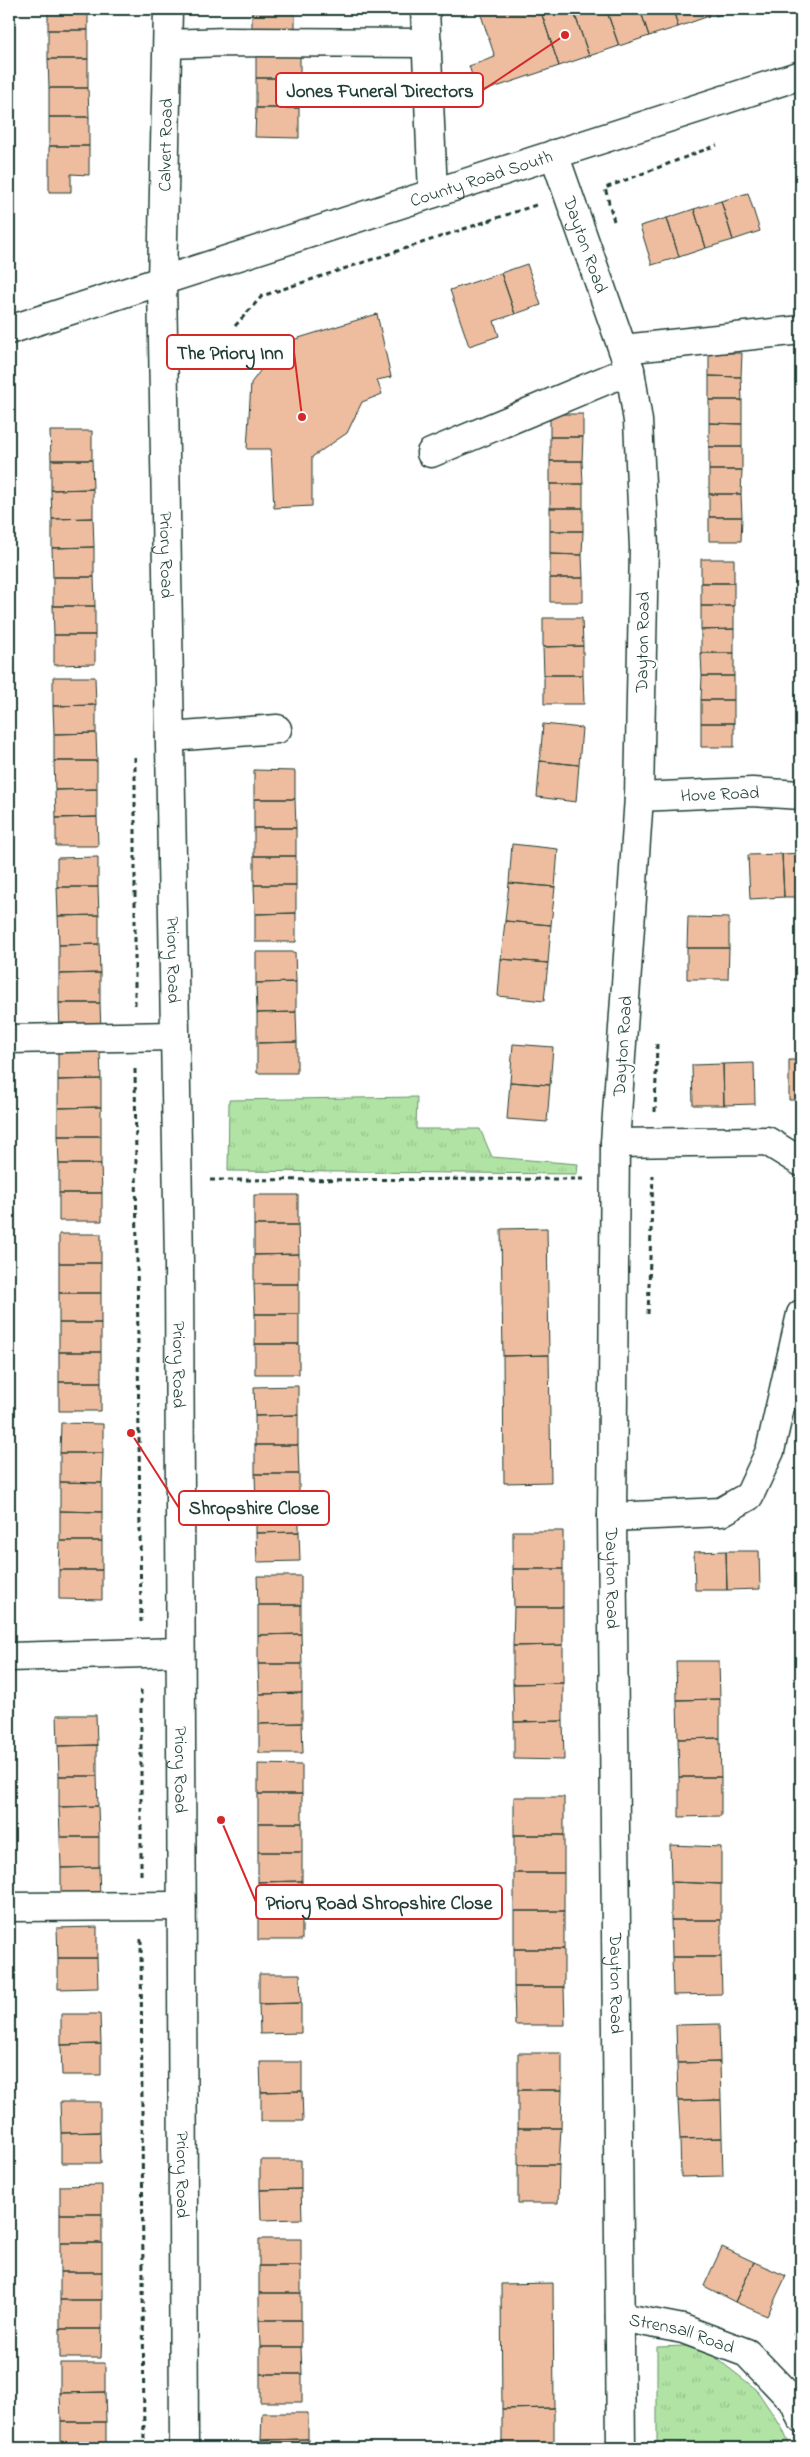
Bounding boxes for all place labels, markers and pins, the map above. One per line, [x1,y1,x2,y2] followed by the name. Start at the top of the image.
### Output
[276,73,483,107] callout: Jones Funeral Directors
[167,335,294,369] callout: The Priory Inn
[179,1491,329,1525] callout: Shropshire Close
[256,1885,502,1919] callout: Priory Road Shropshire Close

